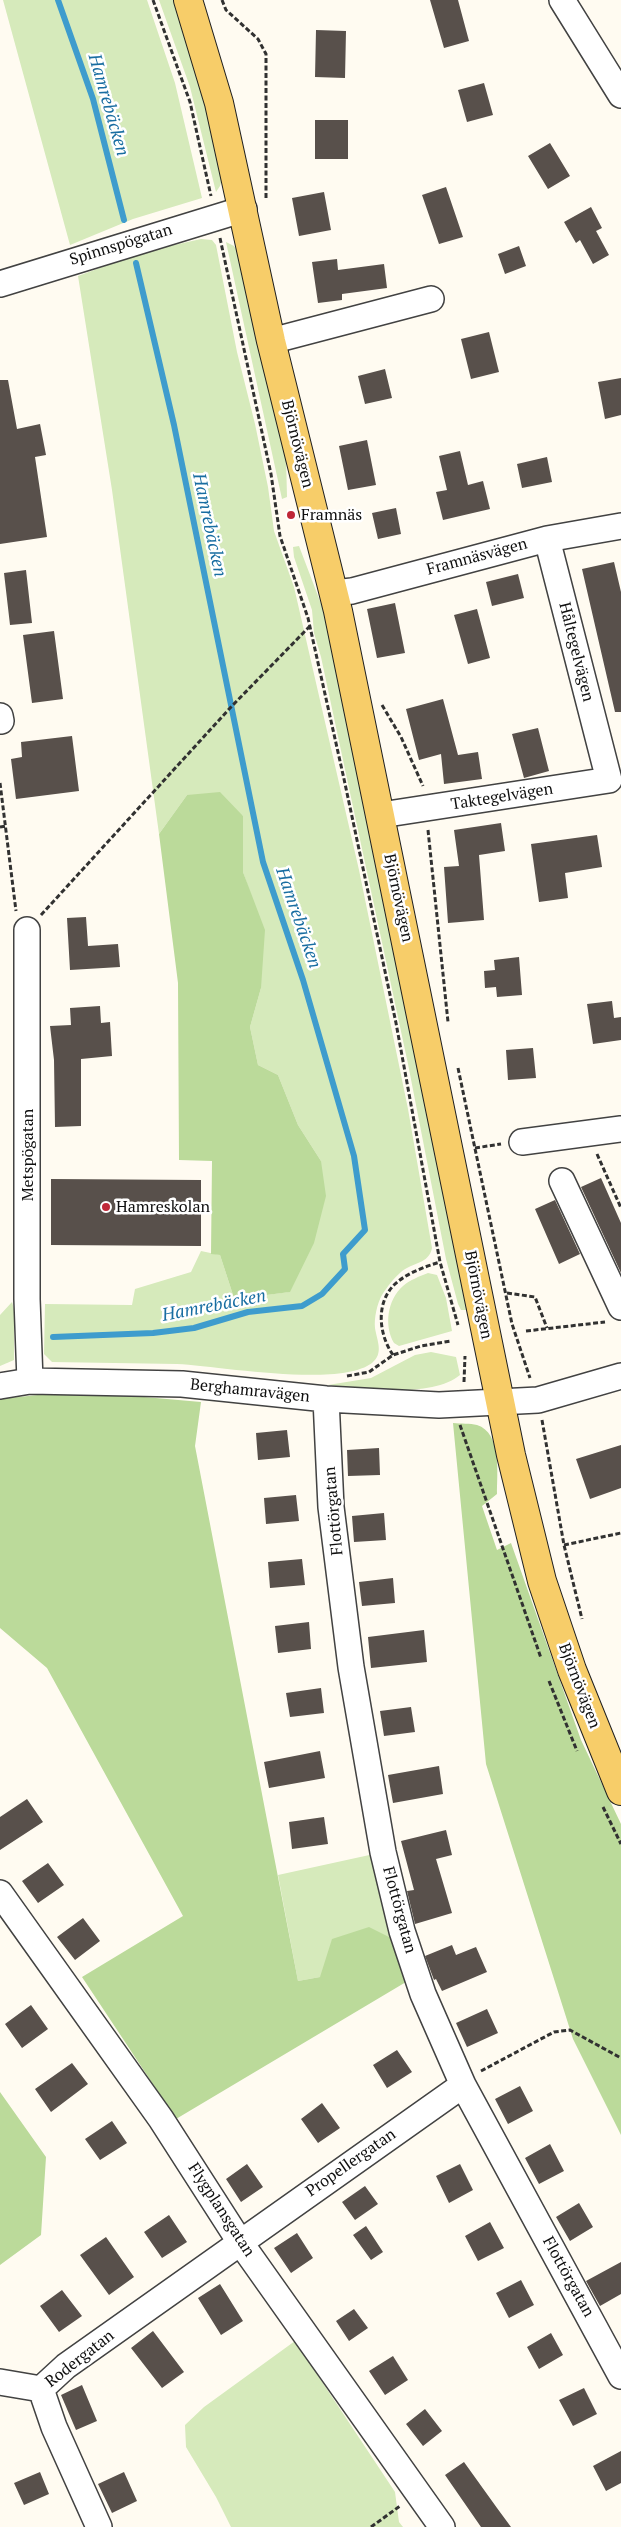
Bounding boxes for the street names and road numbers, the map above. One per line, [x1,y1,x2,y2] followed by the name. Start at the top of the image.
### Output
[67,220,175,270] street label: Spinnspögatan
[277,398,317,490] street label: Björnövägen
[425,534,529,580] street label: Framnäsvägen
[554,600,598,704] street label: Håltegelvägen
[450,779,554,815] street label: Taktegelvägen
[379,852,417,944] street label: Björnövägen
[18,1109,38,1201] street label: Metspögatan
[460,1249,496,1341] street label: Björnövägen
[189,1375,311,1407] street label: Berghamravägen
[321,1466,347,1556] street label: Flottörgatan
[554,1641,604,1731] street label: Björnövägen
[378,1865,420,1955] street label: Flottörgatan
[302,2125,400,2201] street label: Propellergatan
[184,2159,258,2261] street label: Flygplansgatan
[538,2233,598,2321] street label: Flottörgatan
[42,2326,118,2392] street label: Rodergatan

